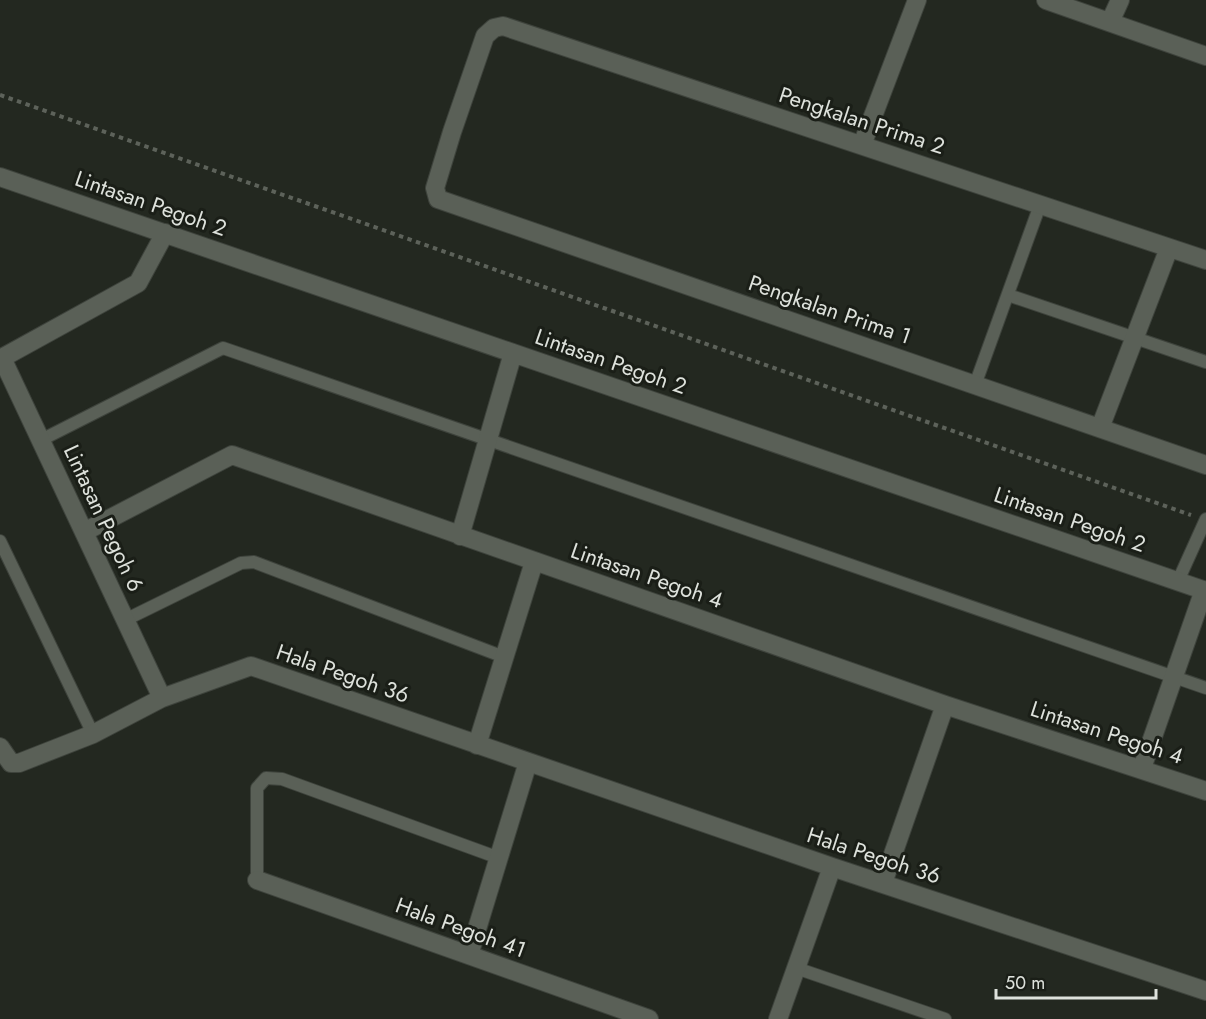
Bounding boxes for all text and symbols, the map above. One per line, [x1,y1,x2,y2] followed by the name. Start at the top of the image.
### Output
[775,78,949,162] street label: Pengkalan Prima 2
[71,162,231,244] street label: Lintasan Pegoh 2
[744,266,916,352] street label: Pengkalan Prima 1
[531,320,691,402] street label: Lintasan Pegoh 2
[56,439,152,597] street label: Lintasan Pegoh 6
[990,478,1150,560] street label: Lintasan Pegoh 2
[567,534,727,616] street label: Lintasan Pegoh 4
[272,635,414,711] street label: Hala Pegoh 36
[1026,692,1188,772] street label: Lintasan Pegoh 4
[803,818,945,892] street label: Hala Pegoh 36
[391,889,531,965] street label: Hala Pegoh 41
[996,962,1156,1000] scale bar
[1005,970,1045,996] text: 50 m

